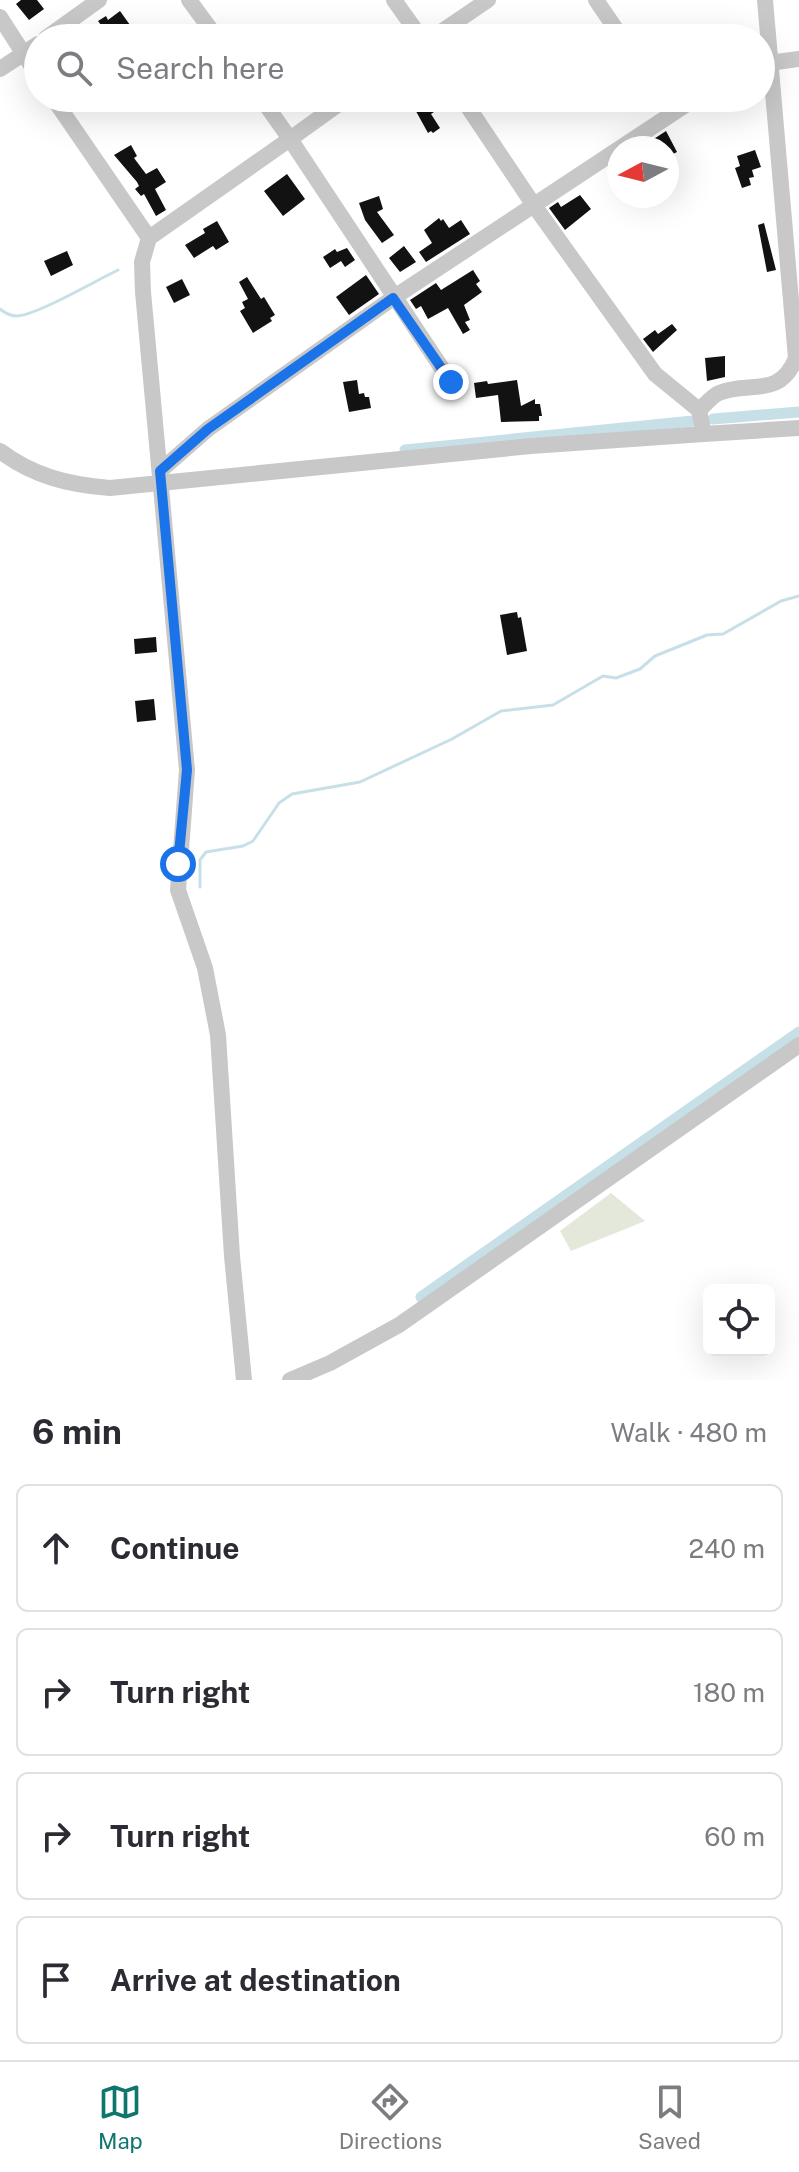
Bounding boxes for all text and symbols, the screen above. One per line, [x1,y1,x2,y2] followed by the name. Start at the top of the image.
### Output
[24,24,775,112] search box
[52,46,96,90] icon: search
[116,50,284,86] text: Search here
[607,136,679,208] north arrow
[433,364,469,400] route end
[160,846,196,882] route start
[703,1284,775,1356] map controls
[703,1284,775,1356] button: locate
[32,1412,122,1452] text: 6 min
[610,1417,767,1448] text: Walk · 480 m
[34,1526,78,1570] icon: ahead
[110,1530,240,1566] text: Continue
[688,1533,765,1564] text: 240 m
[34,1670,78,1714] icon: right
[110,1674,250,1710] text: Turn right
[693,1677,765,1708] text: 180 m
[34,1814,78,1858] icon: right
[110,1818,250,1854] text: Turn right
[704,1821,765,1852] text: 60 m
[34,1958,78,2002] icon: arrive
[110,1962,401,1998] text: Arrive at destination
[98,2080,143,2154] tab: Map
[339,2080,442,2154] tab: Directions
[638,2080,701,2154] tab: Saved

